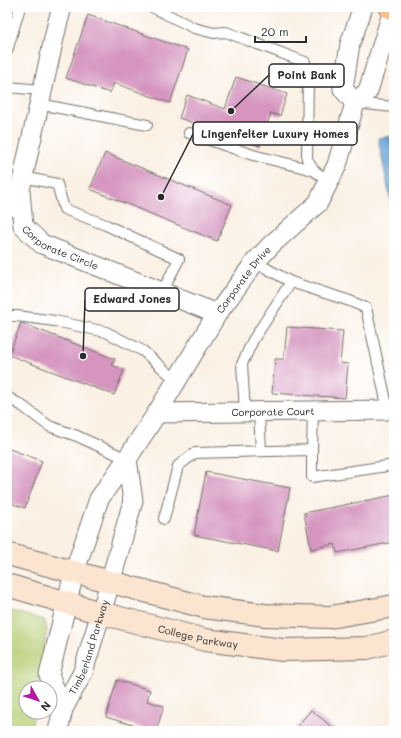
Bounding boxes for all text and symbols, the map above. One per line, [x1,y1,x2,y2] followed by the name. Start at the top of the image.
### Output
[255,18,306,44] scale bar
[261,23,289,39] text: 20 m
[269,64,344,87] callout: Point Bank
[277,67,337,82] text: Point Bank
[193,122,357,145] callout: Lingenfelter Luxury Homes
[201,126,349,141] text: Lingenfelter Luxury Homes
[19,222,101,273] street label: Corporate Circle
[213,243,274,316] street label: Corporate Drive
[85,288,179,311] callout: Edward Jones
[93,291,172,306] text: Edward Jones
[231,404,315,419] street label: Corporate Court
[65,598,112,697] street label: Timberland Parkway
[157,621,239,651] street label: College Parkway
[18,680,58,720] north arrow
[38,699,55,715] text: N

